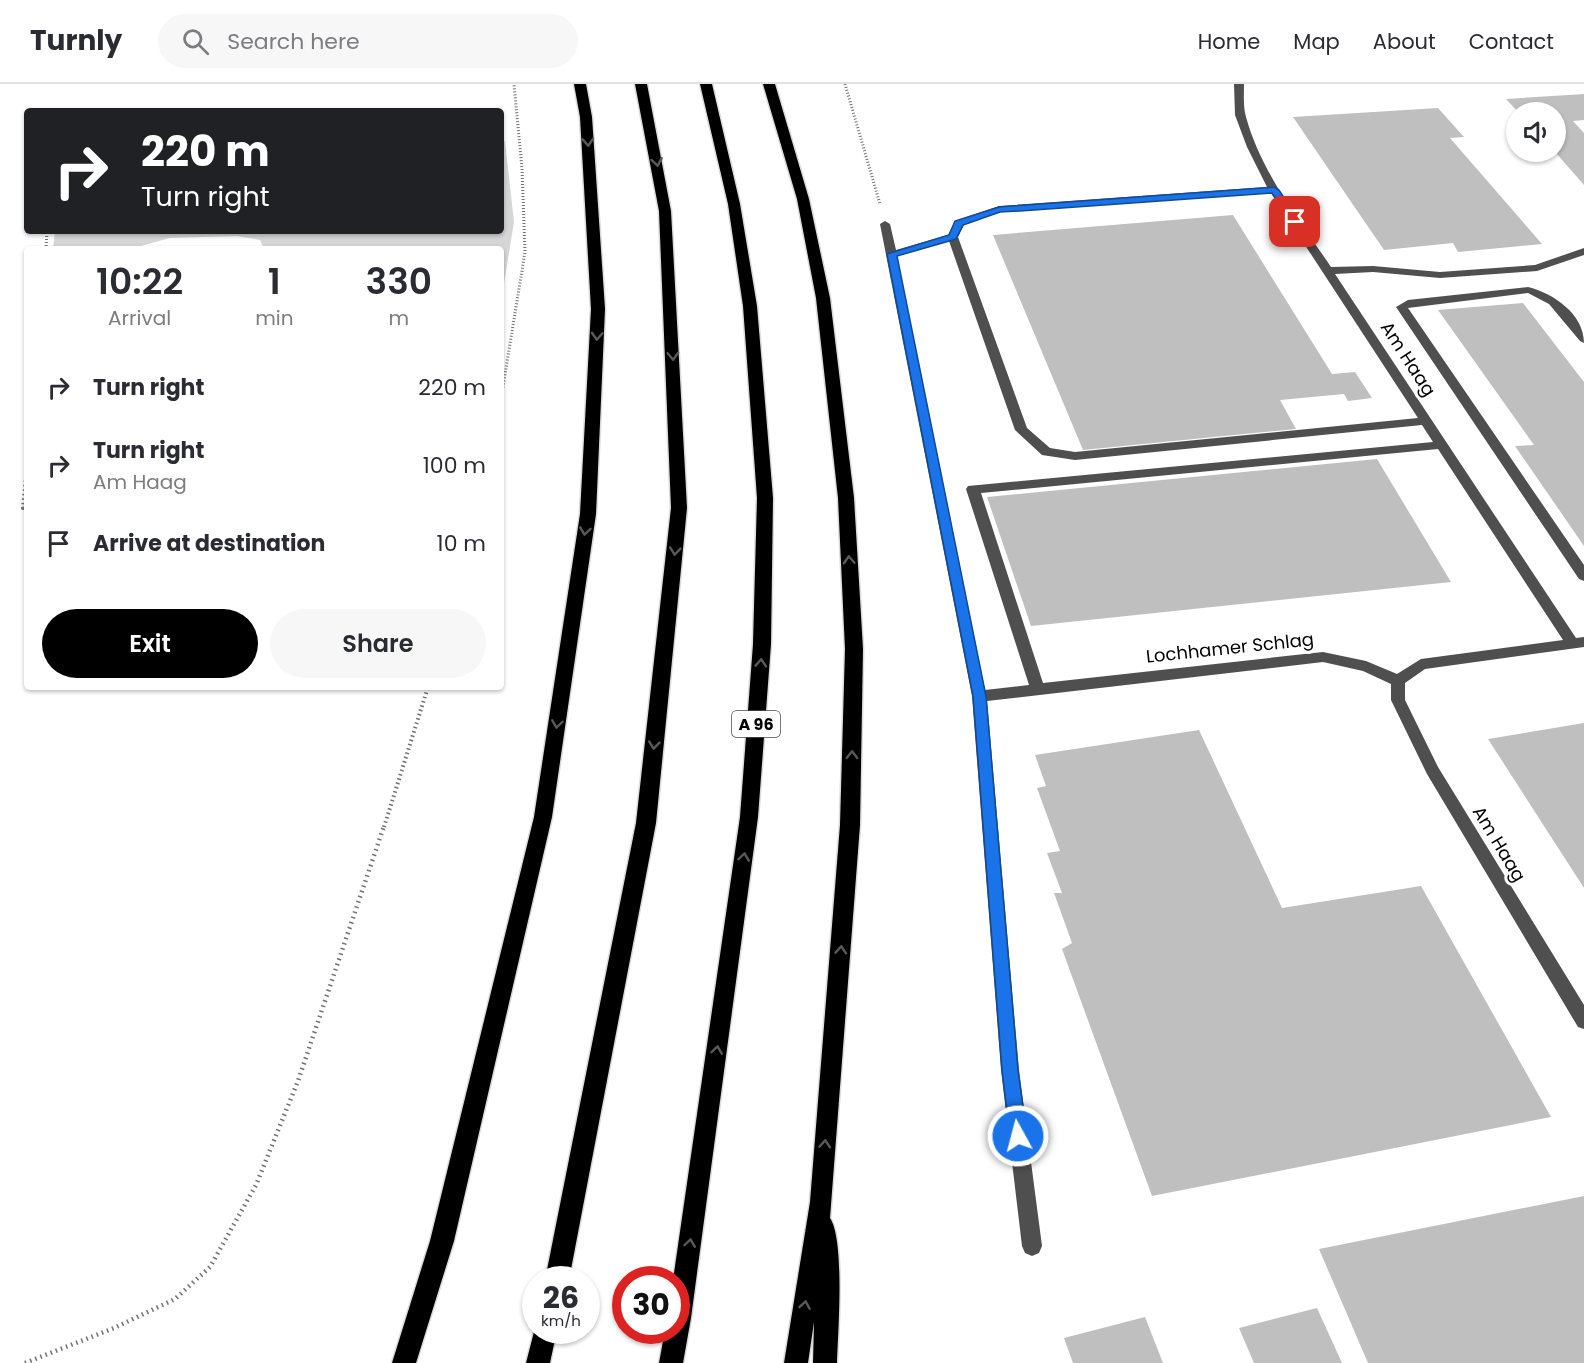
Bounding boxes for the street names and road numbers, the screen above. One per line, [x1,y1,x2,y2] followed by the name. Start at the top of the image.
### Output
[1375,317,1442,401] street label: Am Haag
[1145,626,1315,669] street label: Lochhamer Schlag
[732,711,780,737] road number: A 96
[1467,801,1532,886] street label: Am Haag

